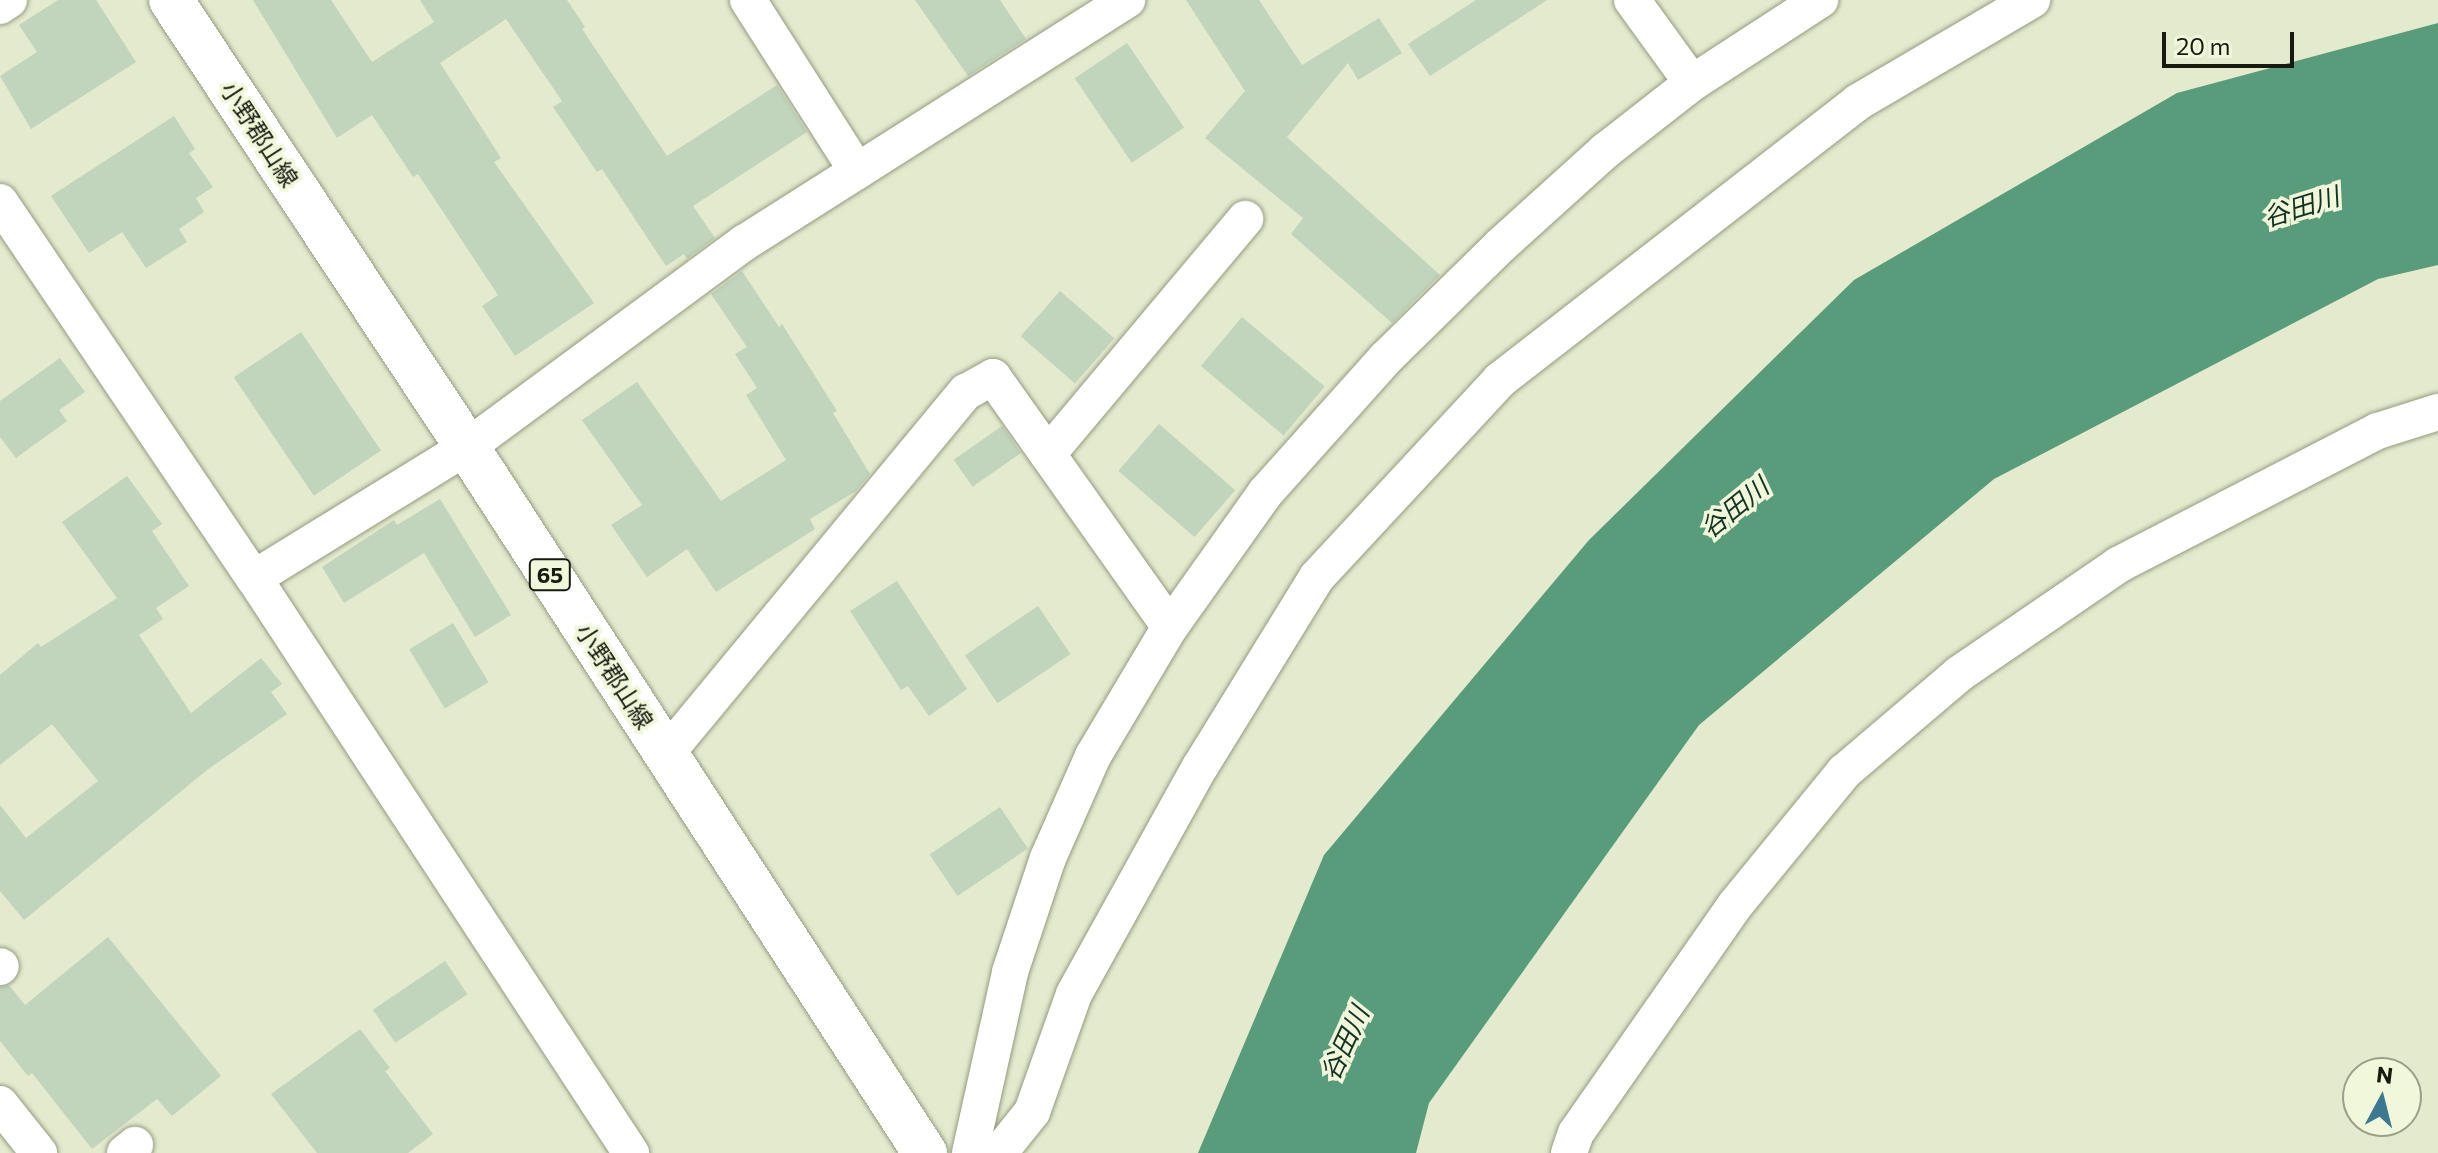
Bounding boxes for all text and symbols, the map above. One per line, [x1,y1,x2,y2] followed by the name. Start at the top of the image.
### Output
[2166,16,2298,66] scale bar
[2176,31,2230,60] text: 20 m
[215,76,305,192] street label: 小野郡山線
[2259,180,2343,232] water label: 谷田川
[1694,470,1774,544] water label: 谷田川
[528,557,572,593] road number: 65
[570,618,660,734] street label: 小野郡山線
[1313,1001,1375,1085] water label: 谷田川
[2342,1057,2422,1137] north arrow
[2375,1060,2395,1089] text: N

